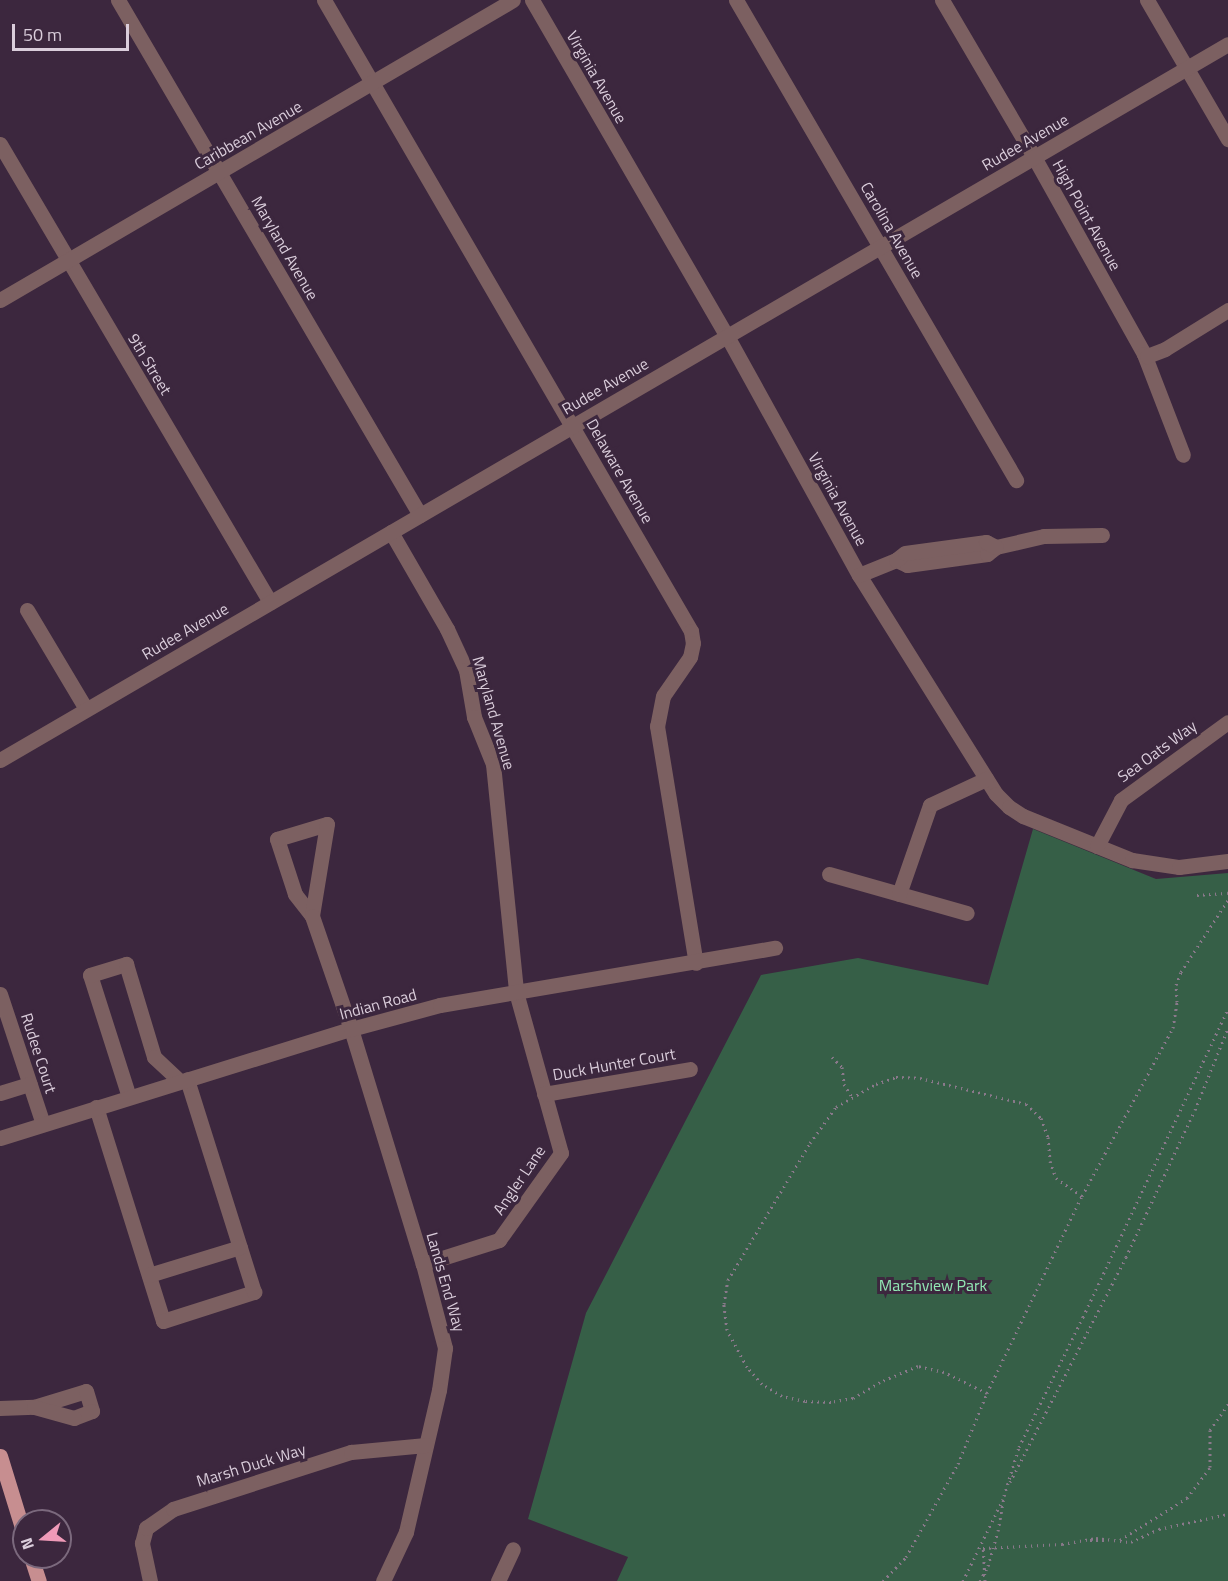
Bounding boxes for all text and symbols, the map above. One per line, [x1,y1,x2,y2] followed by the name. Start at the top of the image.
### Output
[15,12,132,50] scale bar
[23,21,62,48] text: 50 m
[563,27,631,127] street label: Virginia Avenue
[191,96,305,174] street label: Caribbean Avenue
[978,110,1072,174] street label: Rudee Avenue
[1049,156,1125,274] street label: High Point Avenue
[857,178,927,282] street label: Carolina Avenue
[247,193,323,303] street label: Maryland Avenue
[124,330,176,398] street label: 9th Street
[558,354,652,418] street label: Rudee Avenue
[582,415,658,527] street label: Delaware Avenue
[804,449,872,549] street label: Virginia Avenue
[138,599,232,663] street label: Rudee Avenue
[469,654,519,772] street label: Maryland Avenue
[1114,716,1200,786] street label: Sea Oats Way
[337,984,419,1024] street label: Indian Road
[17,1011,61,1095] street label: Rudee Court
[551,1044,677,1084] street label: Duck Hunter Court
[489,1142,549,1218] street label: Angler Lane
[423,1230,469,1334] street label: Lands End Way
[879,1275,987,1295] park label: Marshview Park
[194,1439,308,1491] street label: Marsh Duck Way
[12,1509,72,1569] north arrow
[14,1535,40,1553] text: N

